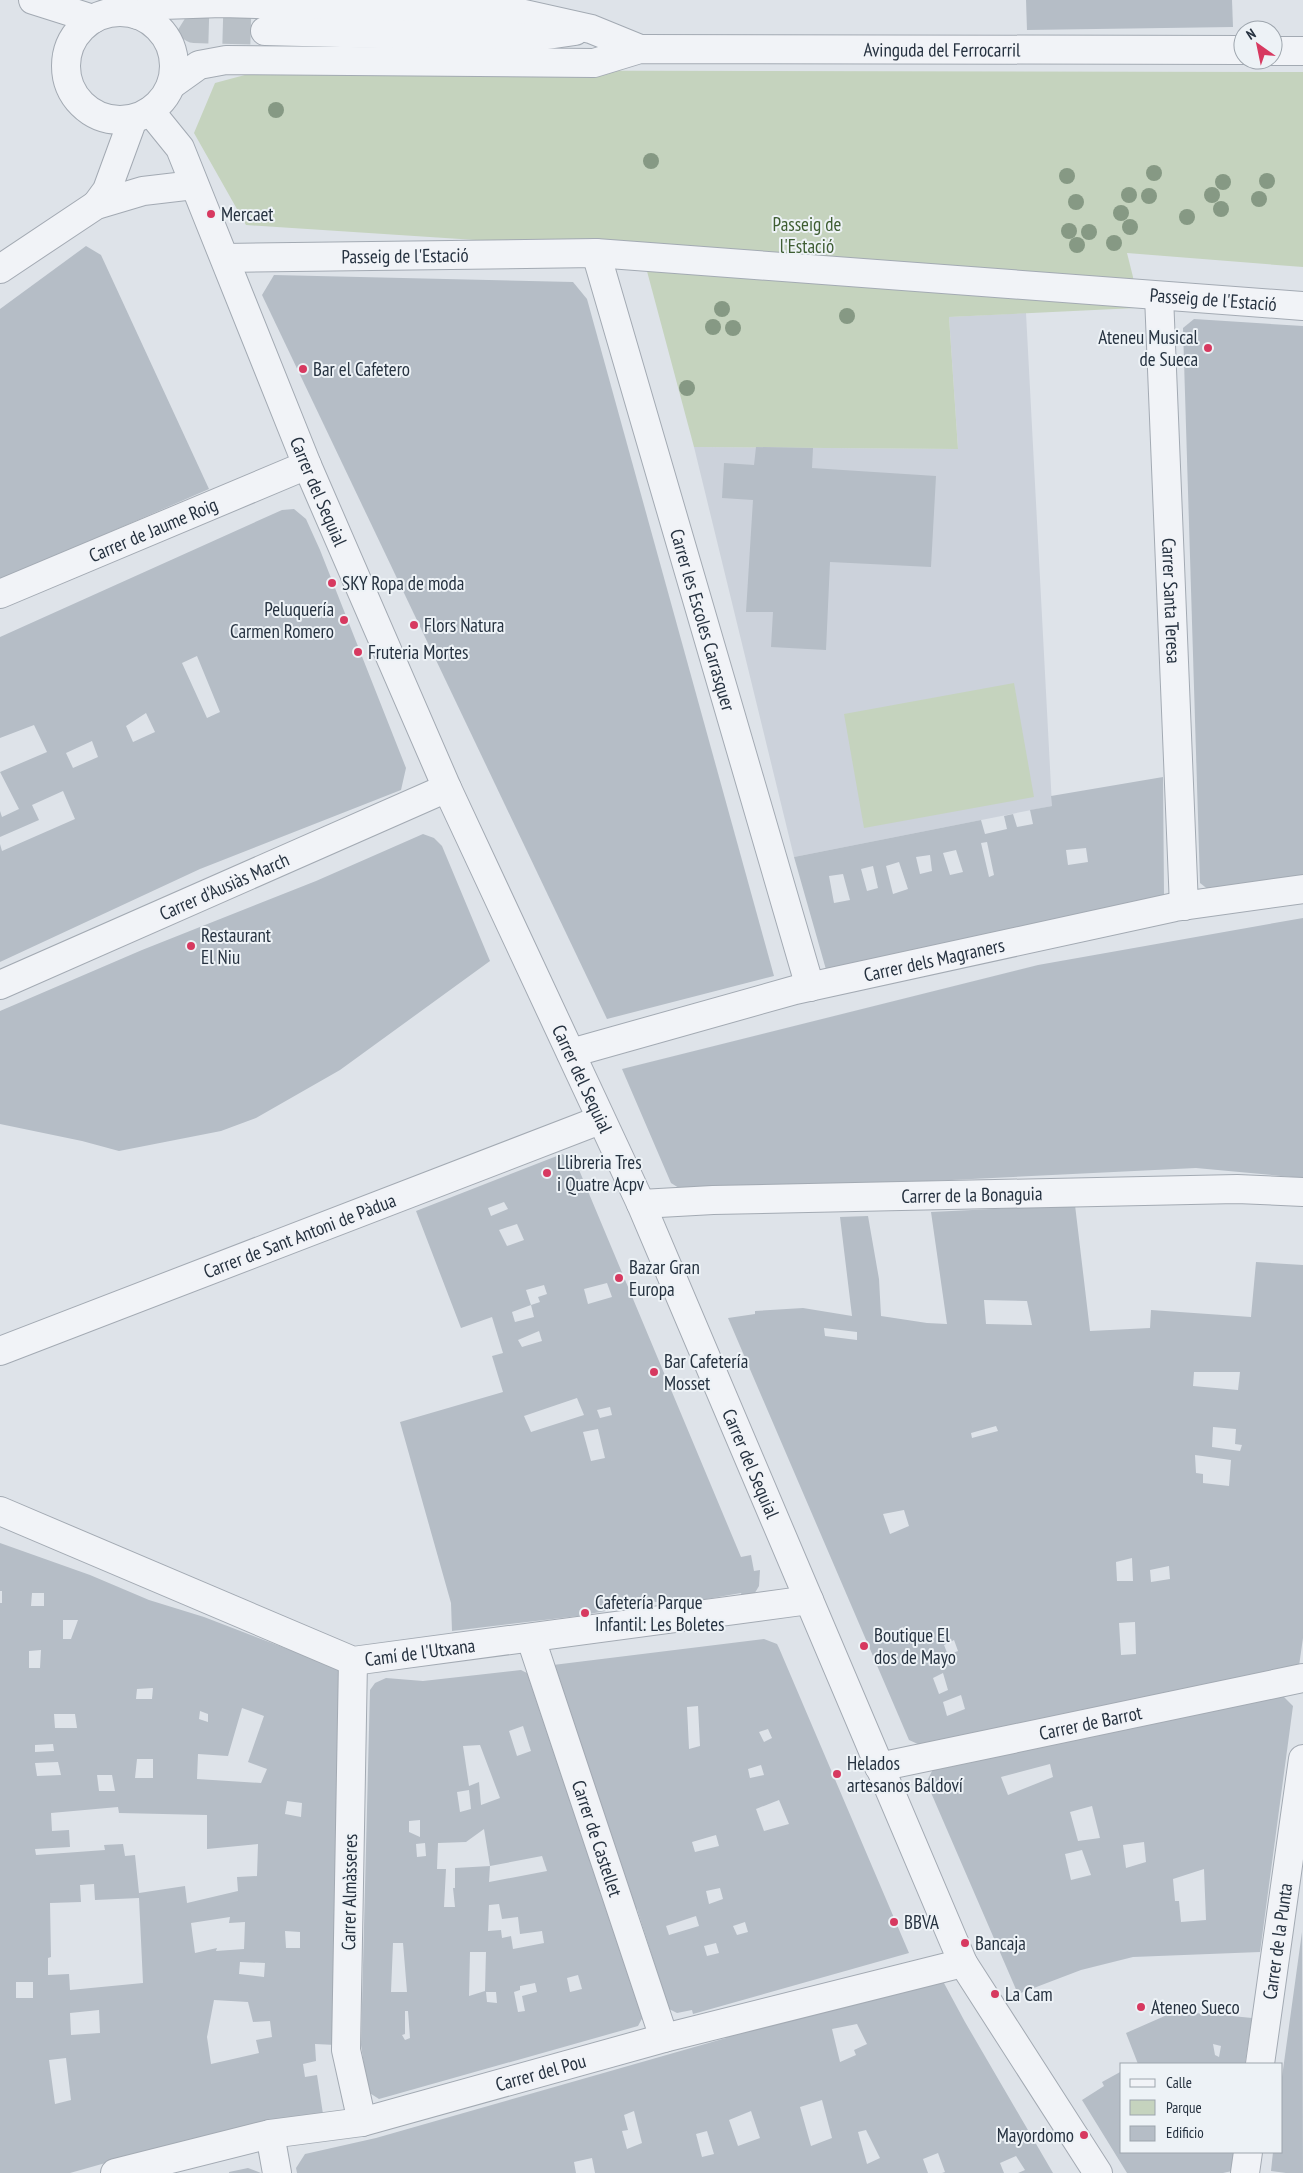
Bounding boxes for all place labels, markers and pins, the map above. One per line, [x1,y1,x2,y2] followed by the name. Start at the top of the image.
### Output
[221,202,274,226] place label: Mercaet
[205,208,217,220] marker: Mercaet
[1098,325,1199,371] place label: Ateneu Musical de Sueca
[1202,342,1214,354] marker: Ateneu Musical de Sueca
[313,357,410,381] place label: Bar el Cafetero
[297,363,309,375] marker: Bar el Cafetero
[342,571,464,595] place label: SKY Ropa de moda
[326,577,338,589] marker: SKY Ropa de moda
[230,597,334,643] place label: Peluquería Carmen Romero
[424,613,504,637] place label: Flors Natura
[338,614,350,626] marker: Peluquería Carmen Romero
[408,619,420,631] marker: Flors Natura
[368,640,469,664] place label: Fruteria Mortes
[352,646,364,658] marker: Fruteria Mortes
[201,923,272,969] place label: Restaurant El Niu
[185,940,197,952] marker: Restaurant El Niu
[557,1150,645,1196] place label: Llibreria Tres i Quatre Acpv
[541,1167,553,1179] marker: Llibreria Tres i Quatre Acpv
[629,1255,700,1301] place label: Bazar Gran Europa
[613,1272,625,1284] marker: Bazar Gran Europa
[664,1349,748,1395] place label: Bar Cafetería Mosset
[648,1366,660,1378] marker: Bar Cafetería Mosset
[595,1590,724,1636] place label: Cafetería Parque Infantil: Les Boletes
[579,1607,591,1619] marker: Cafetería Parque Infantil: Les Boletes
[874,1623,956,1669] place label: Boutique El dos de Mayo
[858,1640,870,1652] marker: Boutique El dos de Mayo
[847,1751,963,1797] place label: Helados artesanos Baldoví
[831,1768,843,1780] marker: Helados artesanos Baldoví
[904,1910,939,1934] place label: BBVA
[888,1916,900,1928] marker: BBVA
[975,1931,1026,1955] place label: Bancaja
[959,1937,971,1949] marker: Bancaja
[1005,1982,1053,2006] place label: La Cam
[989,1988,1001,2000] marker: La Cam
[1151,1995,1240,2019] place label: Ateneo Sueco
[1135,2001,1147,2013] marker: Ateneo Sueco
[997,2123,1074,2147] place label: Mayordomo
[1078,2129,1090,2141] marker: Mayordomo

